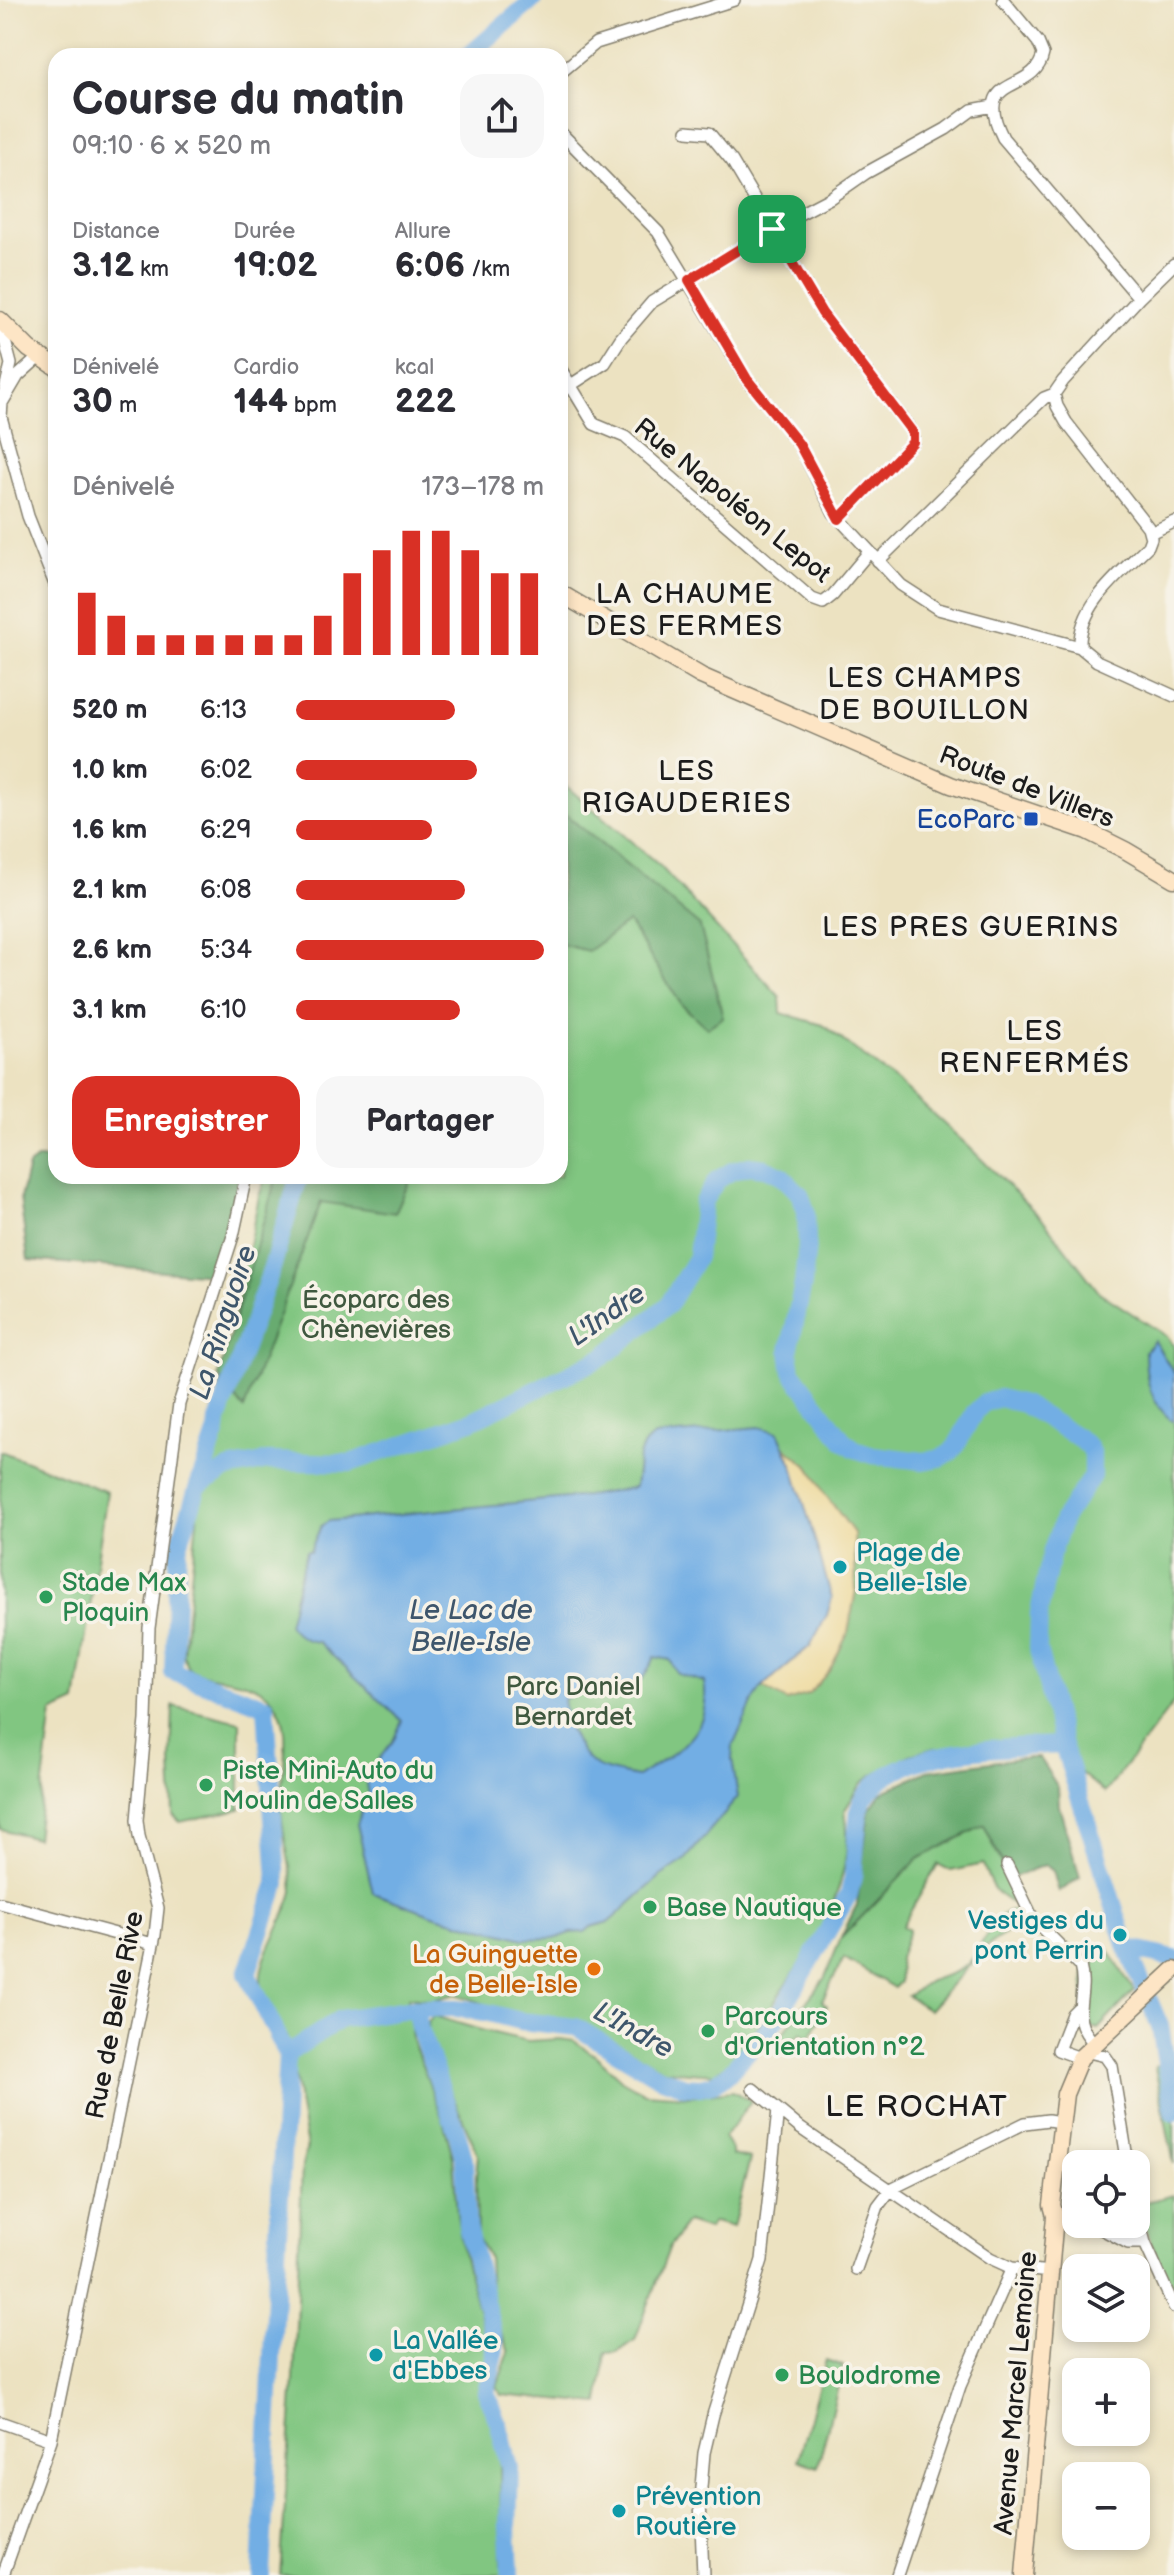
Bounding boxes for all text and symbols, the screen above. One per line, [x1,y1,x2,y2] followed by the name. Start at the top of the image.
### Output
[72,74,404,127] text: Course du matin
[460,74,544,158] button: share
[72,131,271,162] text: 09:10 · 6 × 520 m
[738,195,806,263] pin
[750,207,794,251] icon: arrive
[72,218,160,245] text: Distance
[233,218,295,245] text: Durée
[395,218,451,245] text: Allure
[72,245,134,286] text: 3.12
[233,245,317,286] text: 19:02
[395,245,465,286] text: 6:06
[134,256,169,283] text: km
[465,256,510,283] text: /km
[72,354,159,381] text: Dénivelé
[233,354,299,381] text: Cardio
[395,354,434,381] text: kcal
[72,381,113,422] text: 30
[233,381,288,422] text: 144
[395,381,456,422] text: 222
[113,392,137,419] text: m
[288,392,337,419] text: bpm
[627,412,837,590] street label: Rue Napoléon Lepot
[72,472,175,503] text: Dénivelé
[422,472,544,503] text: 173–178 m
[586,578,784,643] district label: LA CHAUME DES FERMES
[819,662,1031,727] district label: LES CHAMPS DE BOUILLON
[72,695,148,726] text: 520 m
[200,695,247,726] text: 6:13
[935,740,1118,835] street label: Route de Villers
[72,755,148,786] text: 1.0 km
[200,755,252,786] text: 6:02
[582,755,792,820] district label: LES RIGAUDERIES
[917,805,1015,836] place label: EcoParc
[1022,810,1040,828] marker: EcoParc
[72,815,147,846] text: 1.6 km
[200,815,252,846] text: 6:29
[72,875,147,906] text: 2.1 km
[200,875,252,906] text: 6:08
[822,911,1120,944] district label: LES PRES GUERINS
[72,935,152,966] text: 2.6 km
[200,935,252,966] text: 5:34
[72,995,147,1026] text: 3.1 km
[200,995,247,1026] text: 6:10
[939,1015,1131,1080] district label: LES RENFERMÉS
[72,1076,300,1168] button: Enregistrer
[316,1076,544,1168] button: Partager
[183,1241,264,1404] water label: La Ringuoire
[562,1277,652,1353] water label: L'Indre
[301,1284,451,1346] park label: Écoparc des Chènevières
[856,1538,968,1599] place label: Plage de Belle-Isle
[831,1558,849,1576] marker: Plage de Belle-Isle
[62,1568,186,1629] place label: Stade Max Ploquin
[37,1588,55,1606] marker: Stade Max Ploquin
[409,1594,533,1659] water label: Le Lac de Belle-Isle
[505,1672,641,1733] park label: Parc Daniel Bernardet
[222,1756,434,1817] place label: Piste Mini-Auto du Moulin de Salles
[197,1776,215,1794] marker: Piste Mini-Auto du Moulin de Salles
[666,1893,842,1924] place label: Base Nautique
[641,1898,659,1916] marker: Base Nautique
[968,1906,1104,1967] place label: Vestiges du pont Perrin
[80,1909,151,2122] street label: Rue de Belle Rive
[1111,1926,1129,1944] marker: Vestiges du pont Perrin
[412,1940,578,2001] place label: La Guinguette de Belle-Isle
[585,1960,603,1978] marker: La Guinguette de Belle-Isle
[588,1995,679,2066] water label: L'Indre
[724,2002,925,2063] place label: Parcours d'Orientation n°2
[699,2022,717,2040] marker: Parcours d'Orientation n°2
[825,2089,1009,2125] district label: LE ROCHAT
[1062,2150,1150,2550] map controls
[1062,2150,1150,2238] button: locate
[989,2250,1044,2536] street label: Avenue Marcel Lemoine
[1062,2254,1150,2342] button: layers
[392,2326,498,2387] place label: La Vallée d'Ebbes
[367,2346,385,2364] marker: La Vallée d'Ebbes
[1062,2358,1150,2446] button: +
[798,2361,941,2392] place label: Boulodrome
[773,2366,791,2384] marker: Boulodrome
[1062,2462,1150,2550] button: −
[635,2482,762,2543] place label: Prévention Routière
[610,2502,628,2520] marker: Prévention Routière

